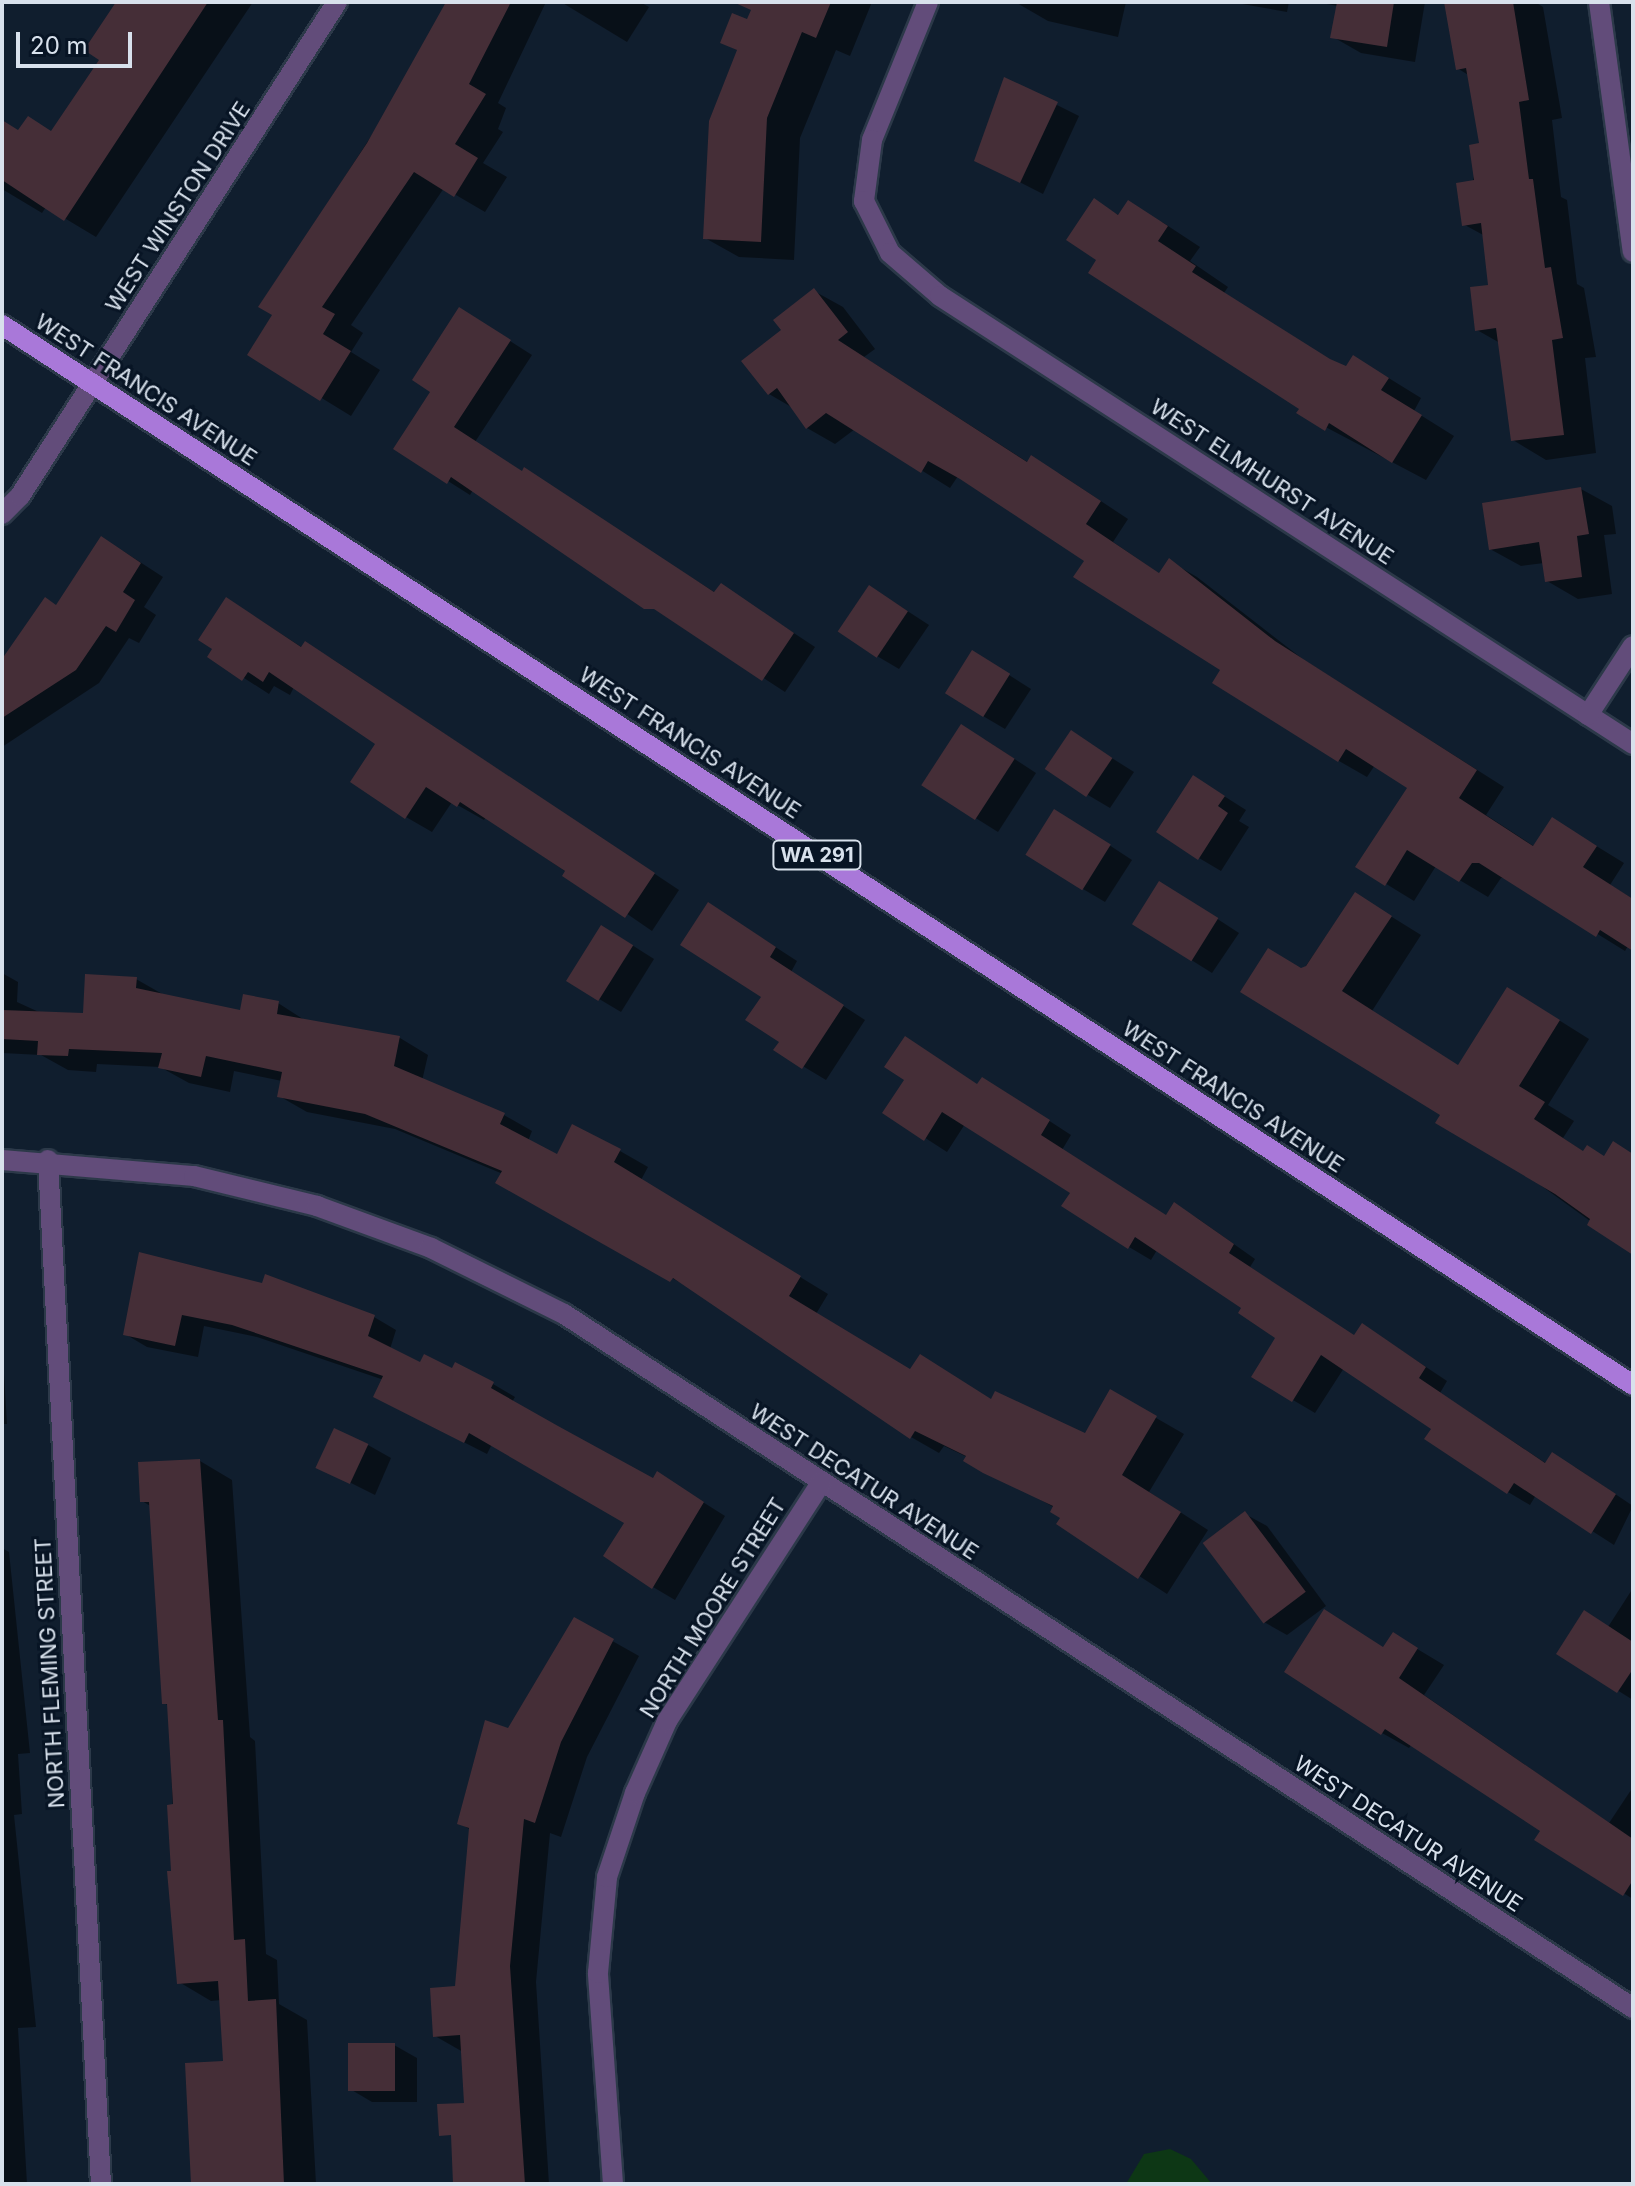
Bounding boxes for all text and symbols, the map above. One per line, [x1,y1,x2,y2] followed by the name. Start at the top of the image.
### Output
[20,16,136,66] scale bar
[30,31,88,60] text: 20 m
[100,97,256,317] street label: WEST WINSTON DRIVE
[30,308,262,472] street label: WEST FRANCIS AVENUE
[1145,393,1399,571] street label: WEST ELMHURST AVENUE
[574,661,806,825] street label: WEST FRANCIS AVENUE
[771,839,863,871] road number: WA 291
[1117,1015,1349,1179] street label: WEST FRANCIS AVENUE
[745,1398,983,1566] street label: WEST DECATUR AVENUE
[634,1493,792,1723] street label: NORTH MOORE STREET
[30,1537,70,1809] street label: NORTH FLEMING STREET
[1289,1750,1527,1918] street label: WEST DECATUR AVENUE

